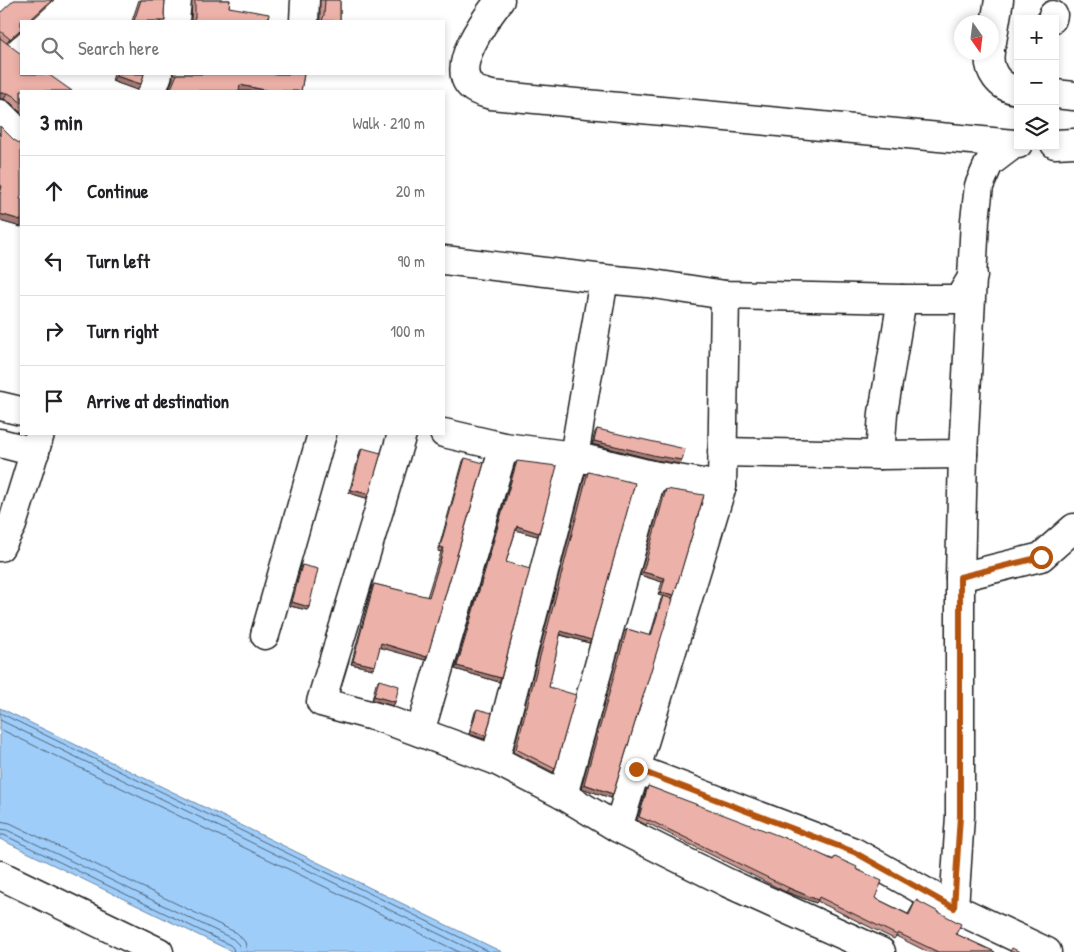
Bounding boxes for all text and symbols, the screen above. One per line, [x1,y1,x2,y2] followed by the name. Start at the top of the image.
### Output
[954,15,999,60] north arrow
[1014,15,1059,150] map controls
[1014,15,1059,60] button: +
[20,20,445,75] search box
[38,34,66,62] icon: search
[78,35,159,61] text: Search here
[1014,60,1059,105] button: −
[1014,105,1059,150] button: layers
[40,108,83,137] text: 3 min
[352,112,425,134] text: Walk · 210 m
[40,177,68,205] icon: ahead
[87,178,148,204] text: Continue
[396,180,425,202] text: 20 m
[40,247,68,275] icon: left
[87,248,150,274] text: Turn left
[397,250,425,272] text: 90 m
[40,317,68,345] icon: right
[87,318,158,344] text: Turn right
[390,320,425,342] text: 100 m
[40,387,68,415] icon: arrive
[87,388,229,414] text: Arrive at destination
[1030,546,1053,569] route start
[625,758,648,781] route end

